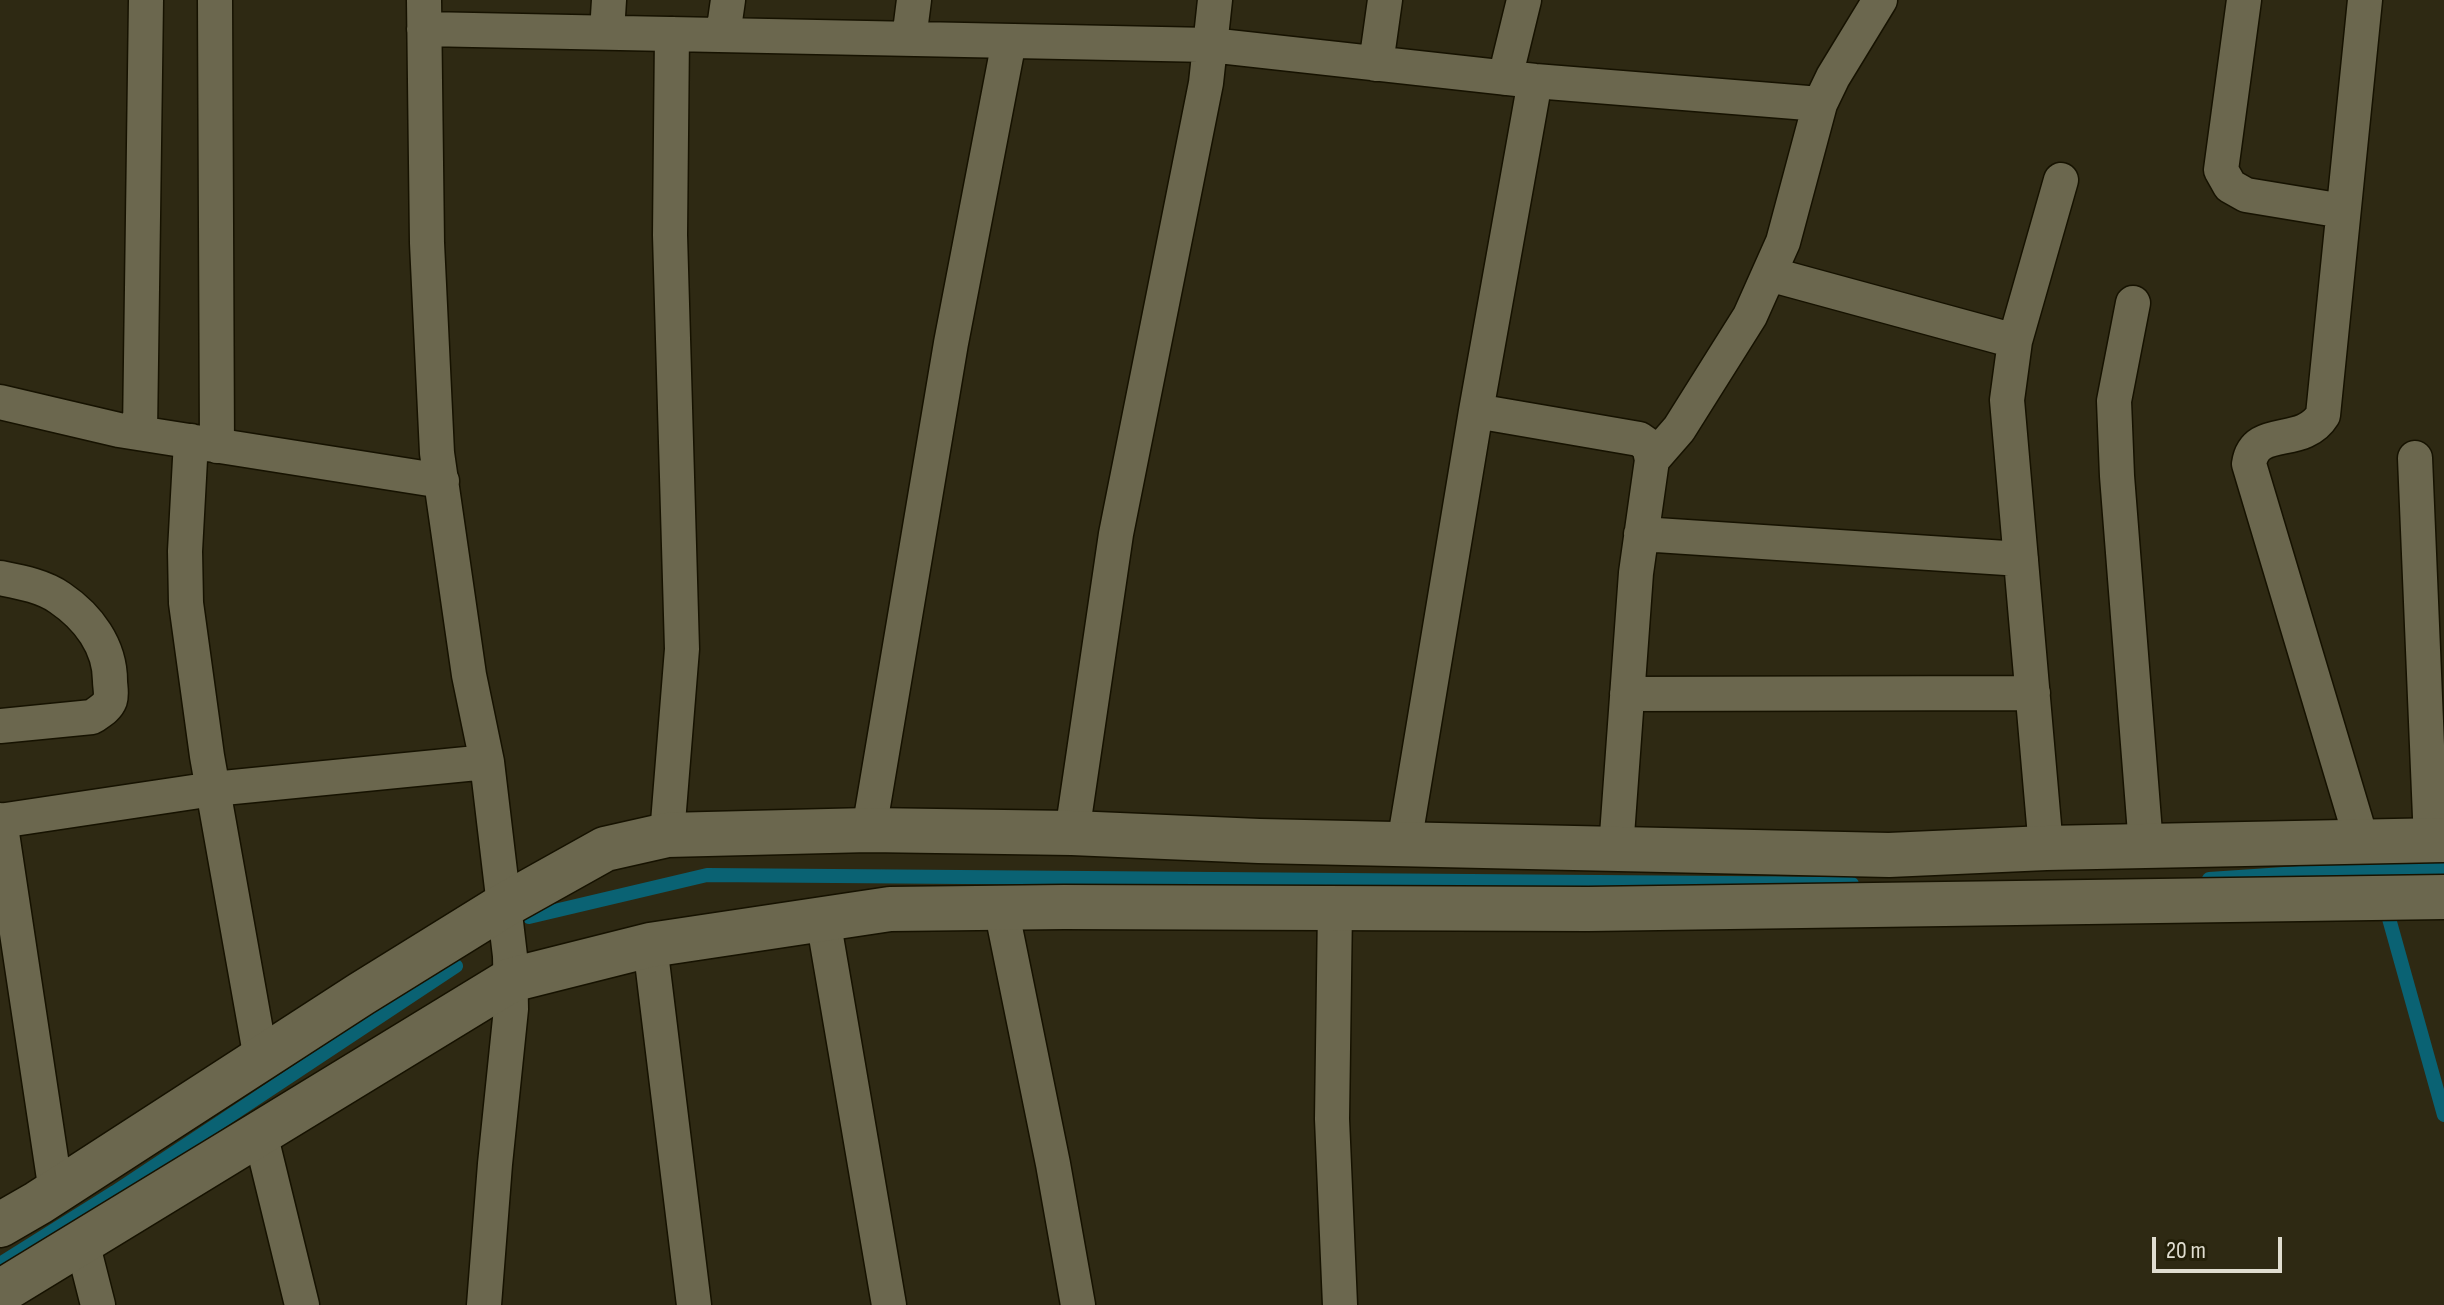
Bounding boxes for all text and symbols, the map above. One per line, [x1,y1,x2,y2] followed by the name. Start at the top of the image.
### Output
[2156,1221,2286,1271] scale bar
[2166,1236,2206,1265] text: 20 m

